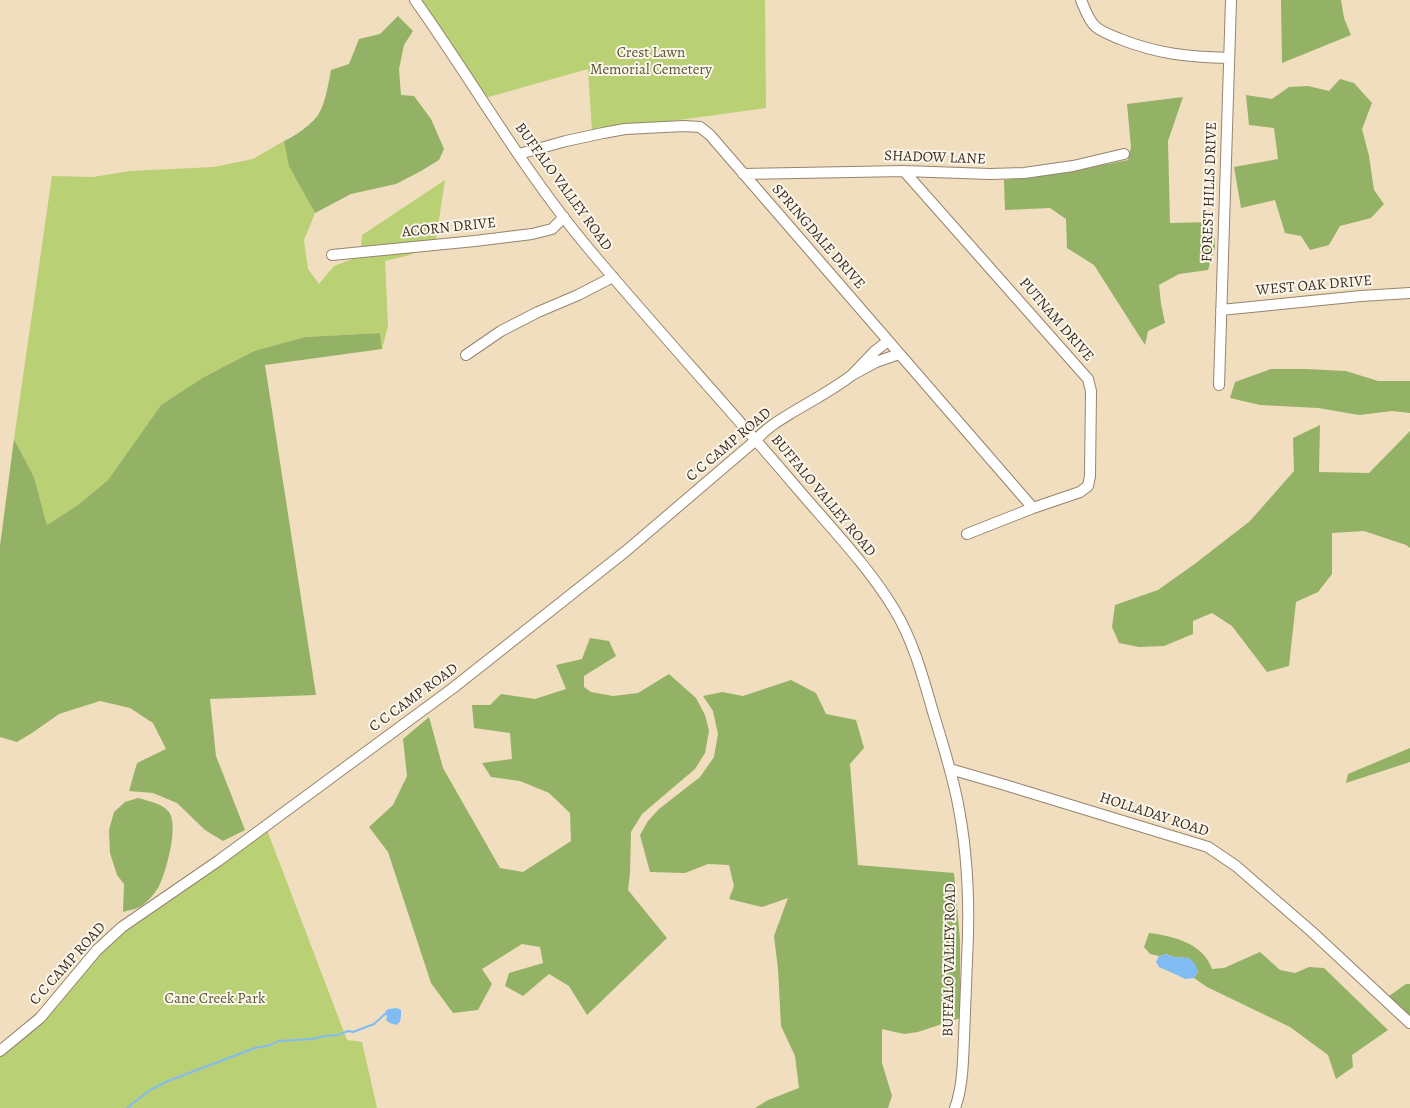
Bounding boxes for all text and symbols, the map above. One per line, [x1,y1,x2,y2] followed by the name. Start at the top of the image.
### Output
[590,44,712,79] park label: Crest Lawn Memorial Cemetery
[510,119,616,255] street label: BUFFALO VALLEY ROAD
[1199,121,1221,263] street label: FOREST HILLS DRIVE
[884,147,986,169] street label: SHADOW LANE
[768,181,868,293] street label: SPRINGDALE DRIVE
[401,214,497,242] street label: ACORN DRIVE
[1255,272,1373,300] street label: WEST OAK DRIVE
[1015,275,1097,365] street label: PUTNAM DRIVE
[683,404,775,486] street label: C C CAMP ROAD
[767,431,879,561] street label: BUFFALO VALLEY ROAD
[366,660,462,736] street label: C C CAMP ROAD
[1097,789,1211,841] street label: HOLLADAY ROAD
[940,883,960,1037] street label: BUFFALO VALLEY ROAD
[26,919,110,1009] street label: C C CAMP ROAD
[165,990,265,1008] park label: Cane Creek Park

